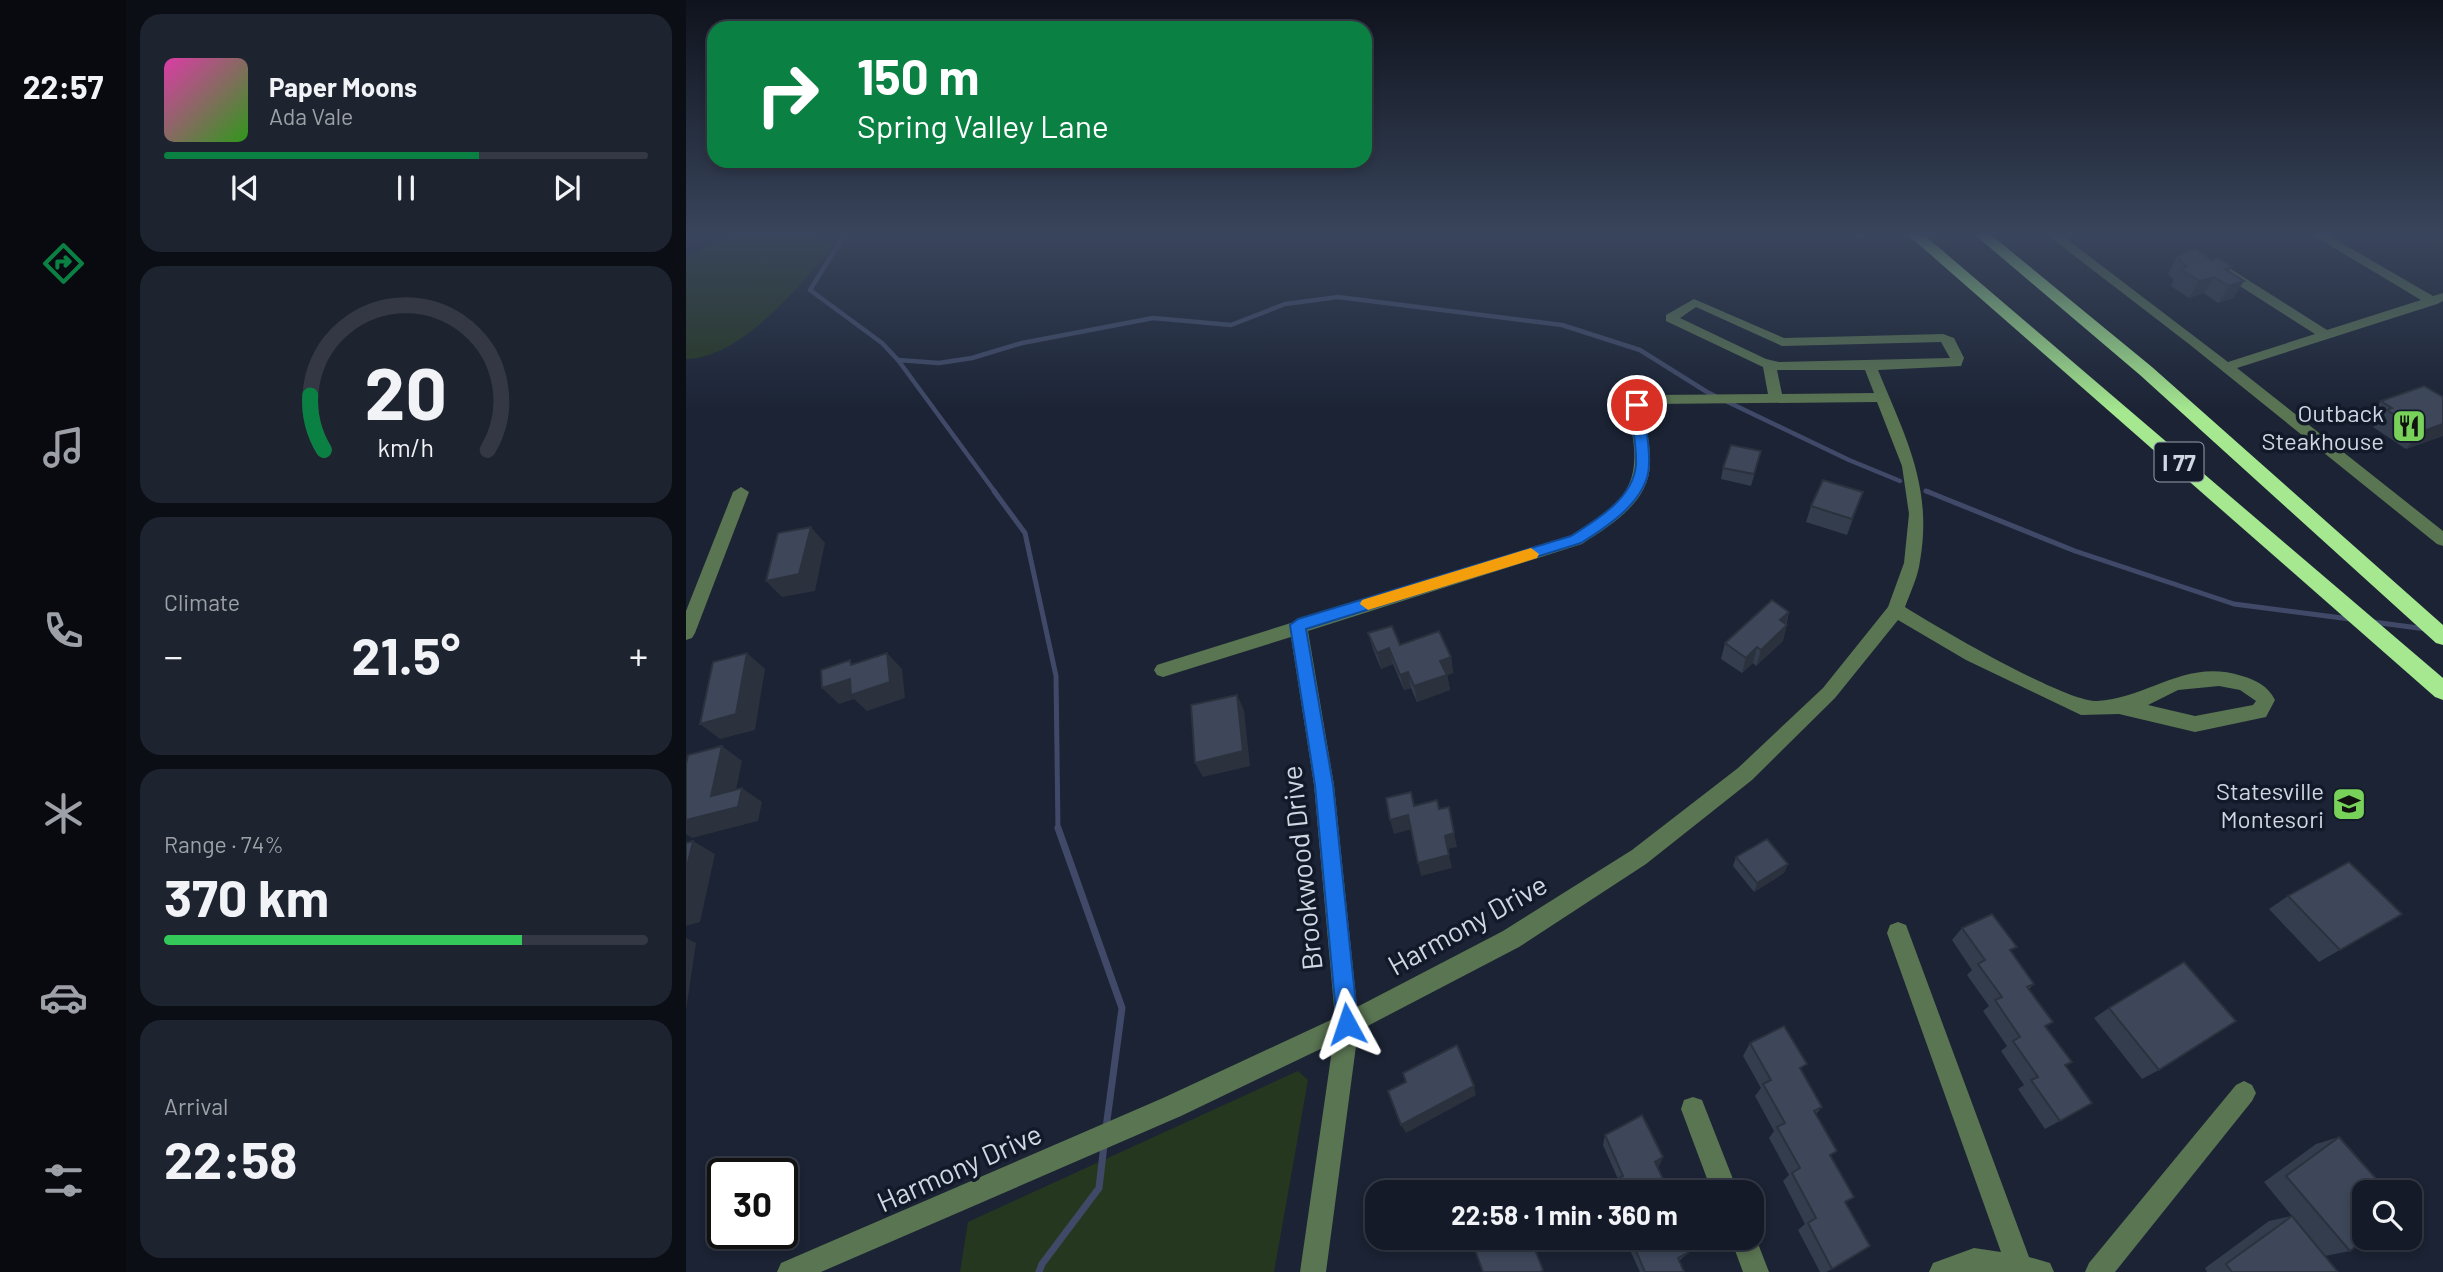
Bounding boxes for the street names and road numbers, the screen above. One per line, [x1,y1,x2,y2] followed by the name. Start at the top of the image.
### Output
[2154,442,2204,482] road number: I 77
[1273,764,1329,972] street label: Brookwood Drive
[1381,866,1553,982] street label: Harmony Drive
[871,1116,1047,1218] street label: Harmony Drive

